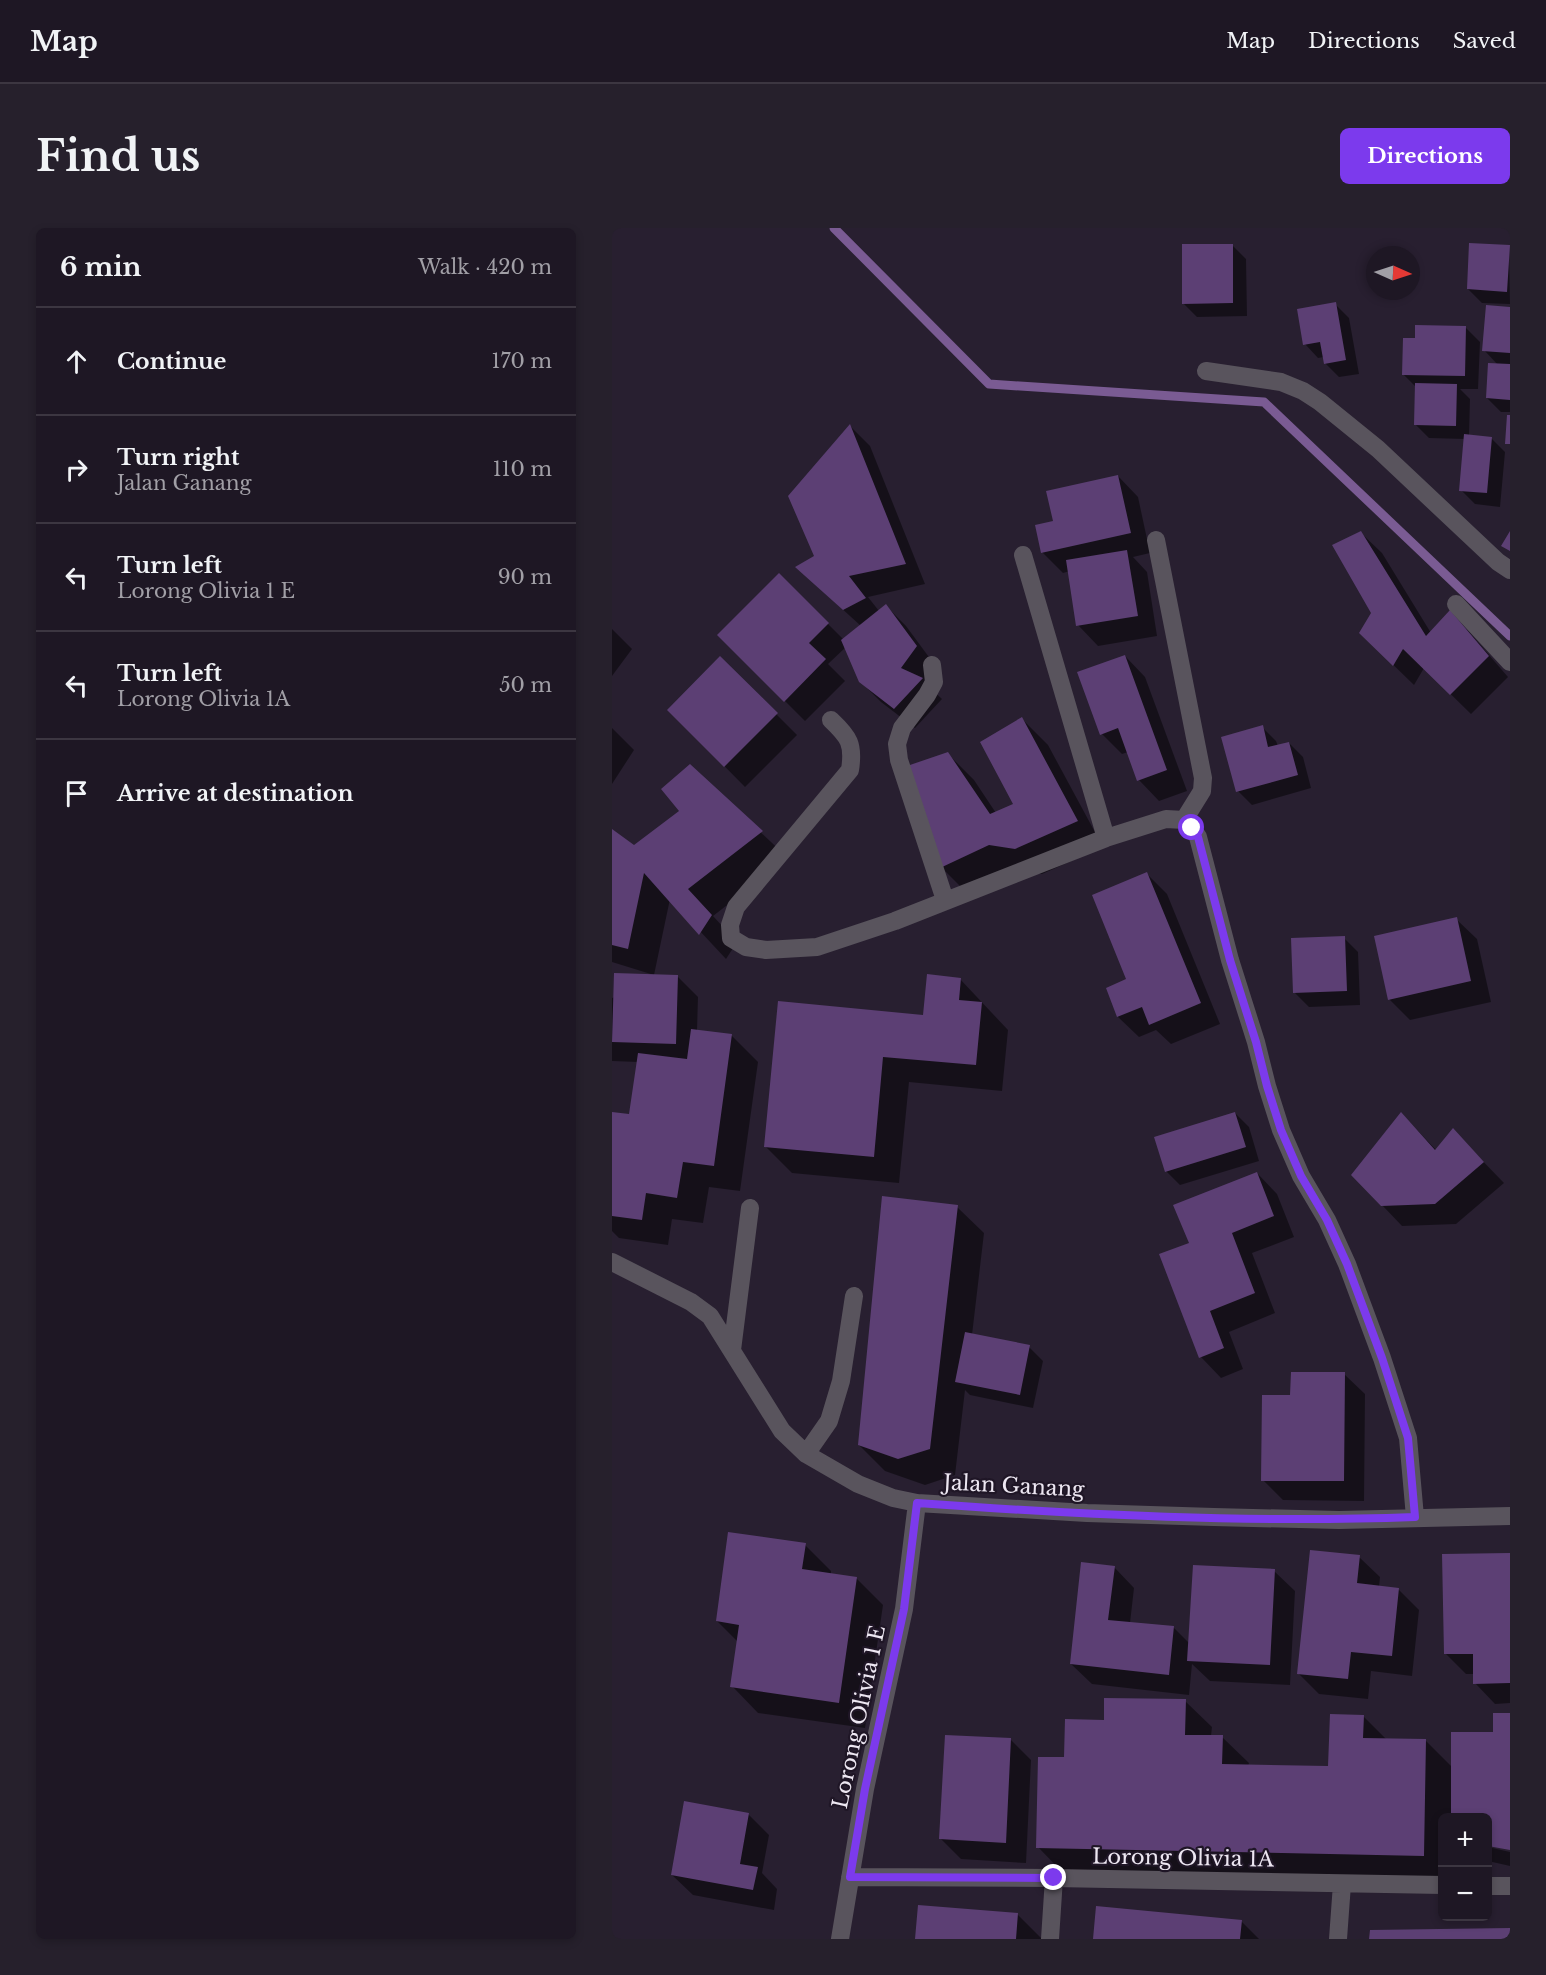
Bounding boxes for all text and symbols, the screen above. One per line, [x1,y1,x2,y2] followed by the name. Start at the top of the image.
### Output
[30,24,98,59] text: Map
[1226,28,1275,54] text: Map
[1308,28,1420,54] text: Directions
[1453,28,1516,54] text: Saved
[1340,128,1510,184] button: Directions
[36,130,200,182] text: Find us
[1366,246,1420,300] north arrow
[60,251,141,283] text: 6 min
[418,255,552,279] text: Walk · 420 m
[60,345,93,378] icon: ahead
[117,348,226,375] text: Continue
[492,349,552,373] text: 170 m
[117,444,239,471] text: Turn right
[60,453,93,486] icon: right
[493,457,552,481] text: 110 m
[117,471,252,495] text: Jalan Ganang
[117,552,222,579] text: Turn left
[60,561,93,594] icon: left
[498,565,552,589] text: 90 m
[117,579,295,603] text: Lorong Olivia 1 E
[117,660,222,687] text: Turn left
[60,669,93,702] icon: left
[499,673,552,697] text: 50 m
[117,687,290,711] text: Lorong Olivia 1A
[60,777,93,810] icon: arrive
[117,780,354,807] text: Arrive at destination
[1178,814,1204,840] route start
[940,1469,1086,1503] street label: Jalan Ganang
[827,1623,891,1811] street label: Lorong Olivia 1 E
[1438,1813,1492,1921] map controls
[1438,1813,1492,1867] button: +
[1092,1843,1275,1873] street label: Lorong Olivia 1A
[1040,1864,1066,1890] route end
[1438,1867,1492,1921] button: −

